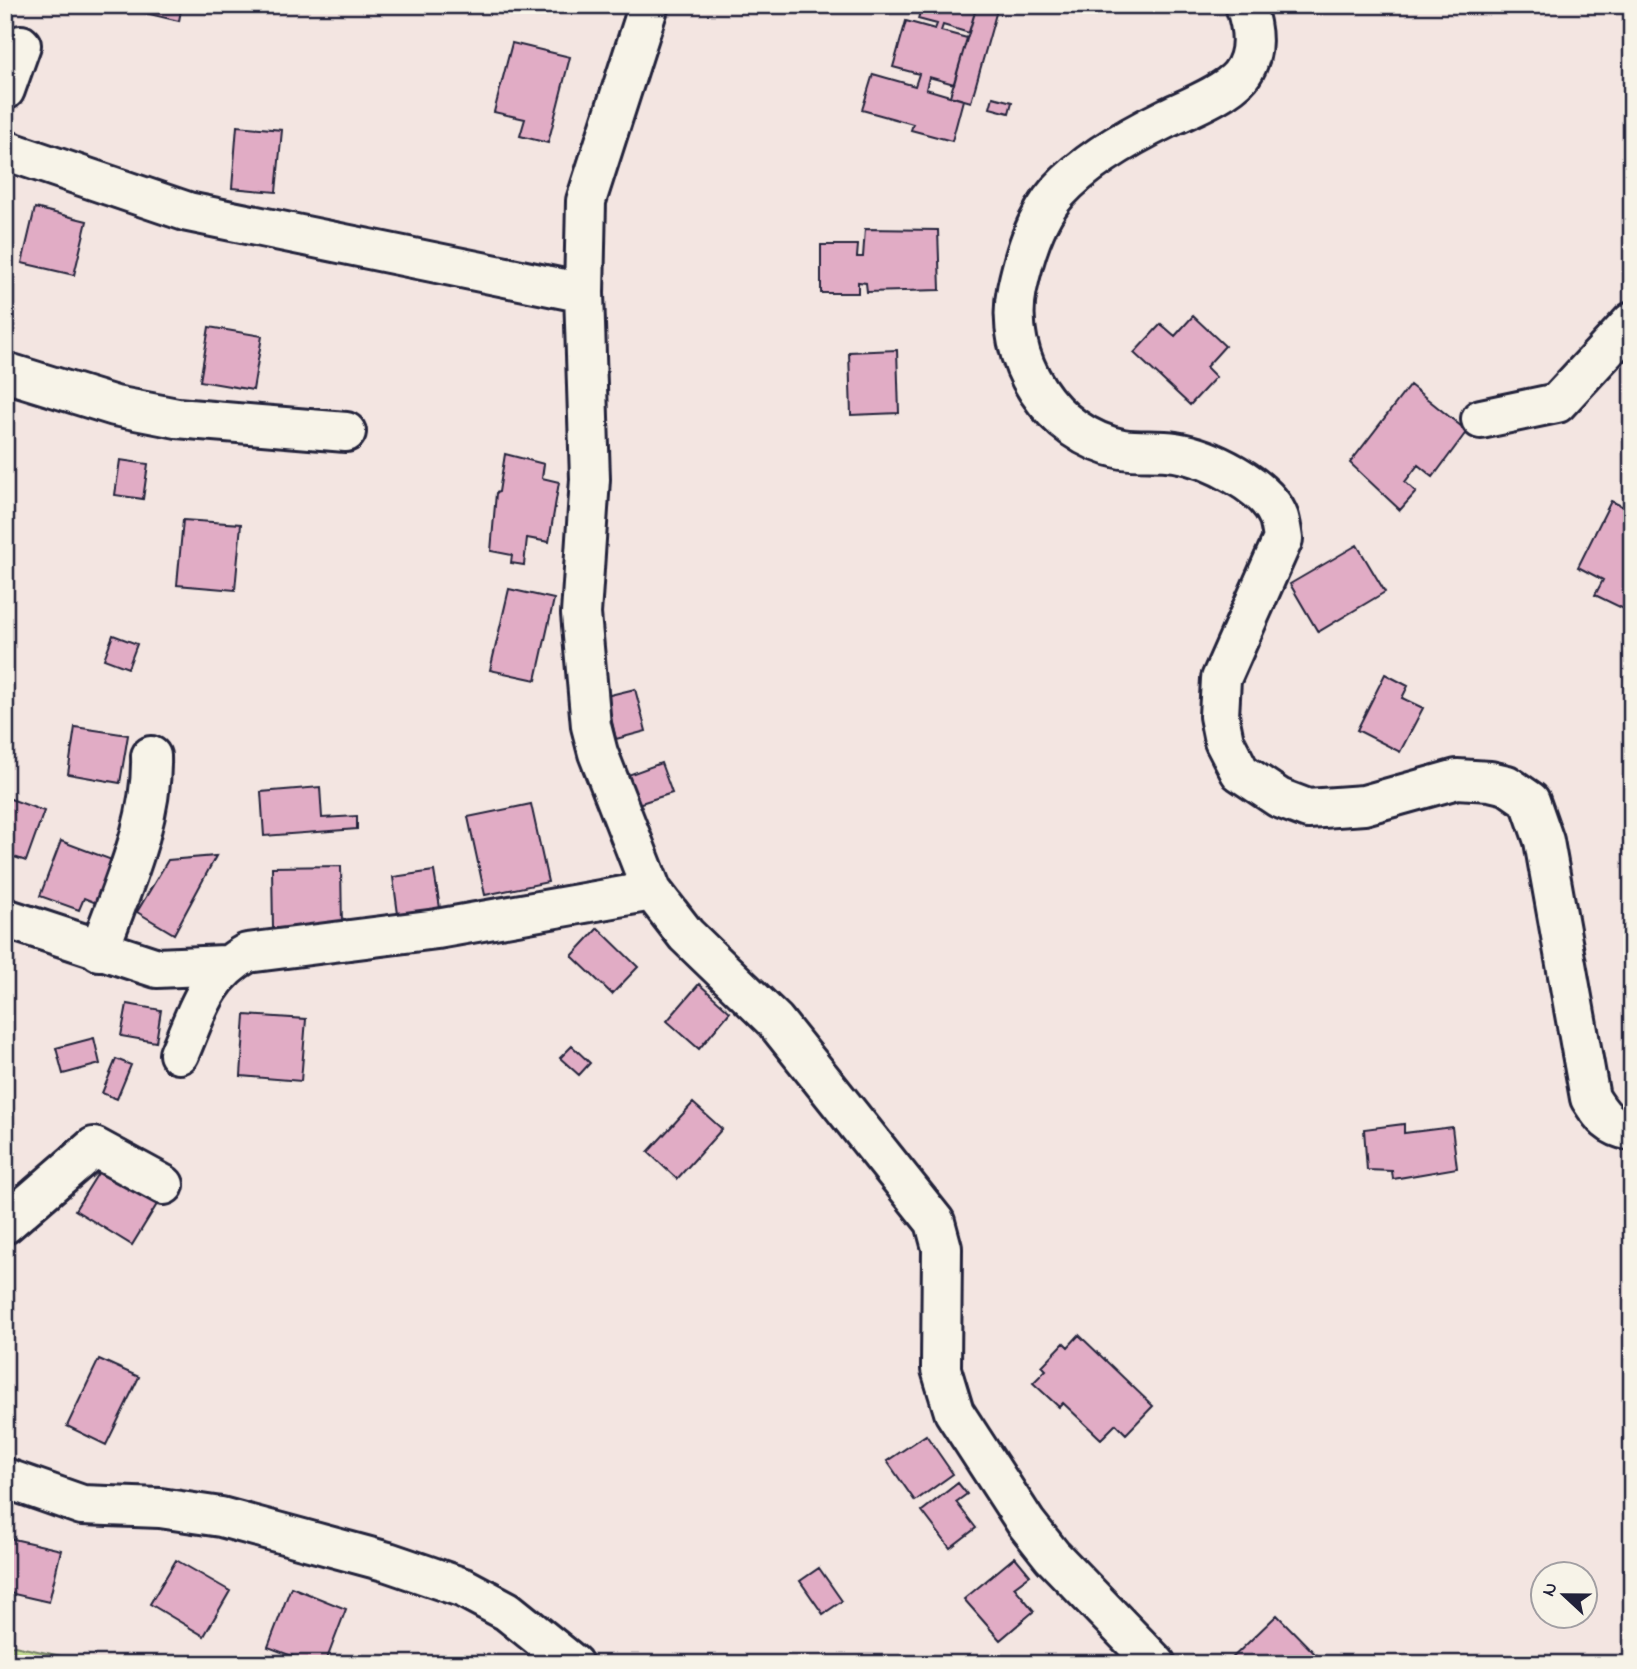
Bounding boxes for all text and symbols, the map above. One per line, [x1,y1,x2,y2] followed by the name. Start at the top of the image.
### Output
[1528,1560,1598,1630] north arrow
[1536,1578,1566,1601] text: N

